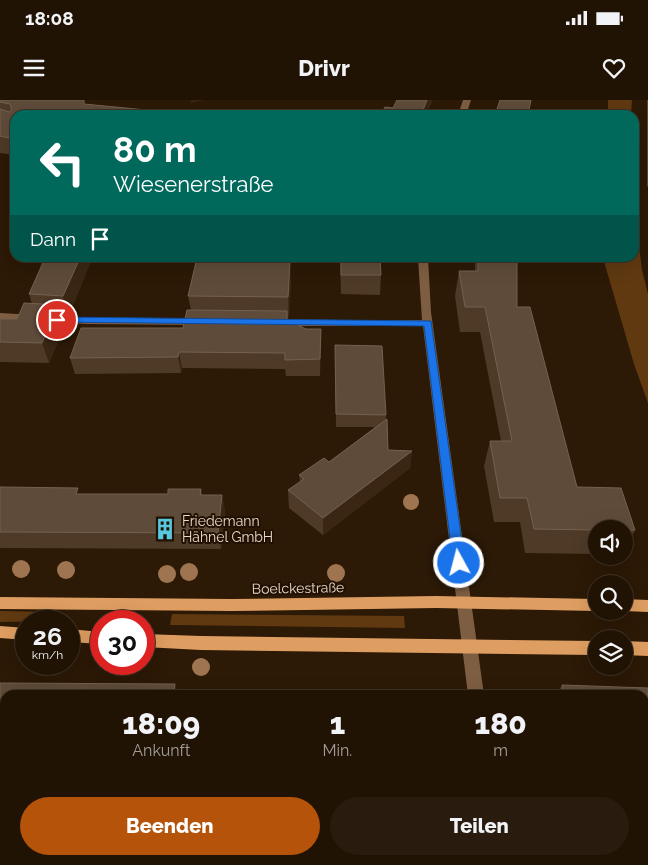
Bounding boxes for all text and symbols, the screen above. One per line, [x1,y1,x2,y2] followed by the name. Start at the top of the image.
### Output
[25,7,74,29] text: 18:08
[20,54,48,82] icon: menu
[600,54,628,82] icon: heart
[298,55,350,81] text: Drivr
[113,129,197,170] text: 80 m
[30,130,95,195] icon: left
[113,171,273,197] text: Wiesenerstraße
[86,225,114,253] icon: arrive
[30,228,76,250] text: Dann
[36,299,78,341] pin
[43,306,71,334] icon: arrive
[182,513,273,545] place label: Friedemann Hähnel GmbH
[152,516,178,542] building icon: Friedemann Hähnel GmbH
[588,520,633,675] map controls
[588,520,633,565] button: sound
[432,536,484,588] position arrow
[588,575,633,620] button: search
[252,579,344,597] street label: Boelckestraße
[90,610,155,675] speed limit sign: 30
[33,621,62,651] text: 26
[588,630,633,675] button: layers
[32,648,63,662] text: km/h
[122,706,200,741] text: 18:09
[330,706,345,741] text: 1
[475,706,527,741] text: 180
[132,741,190,760] text: Ankunft
[323,741,352,760] text: Min.
[493,741,508,760] text: m
[20,797,320,855] button: Beenden
[330,797,629,855] button: Teilen

